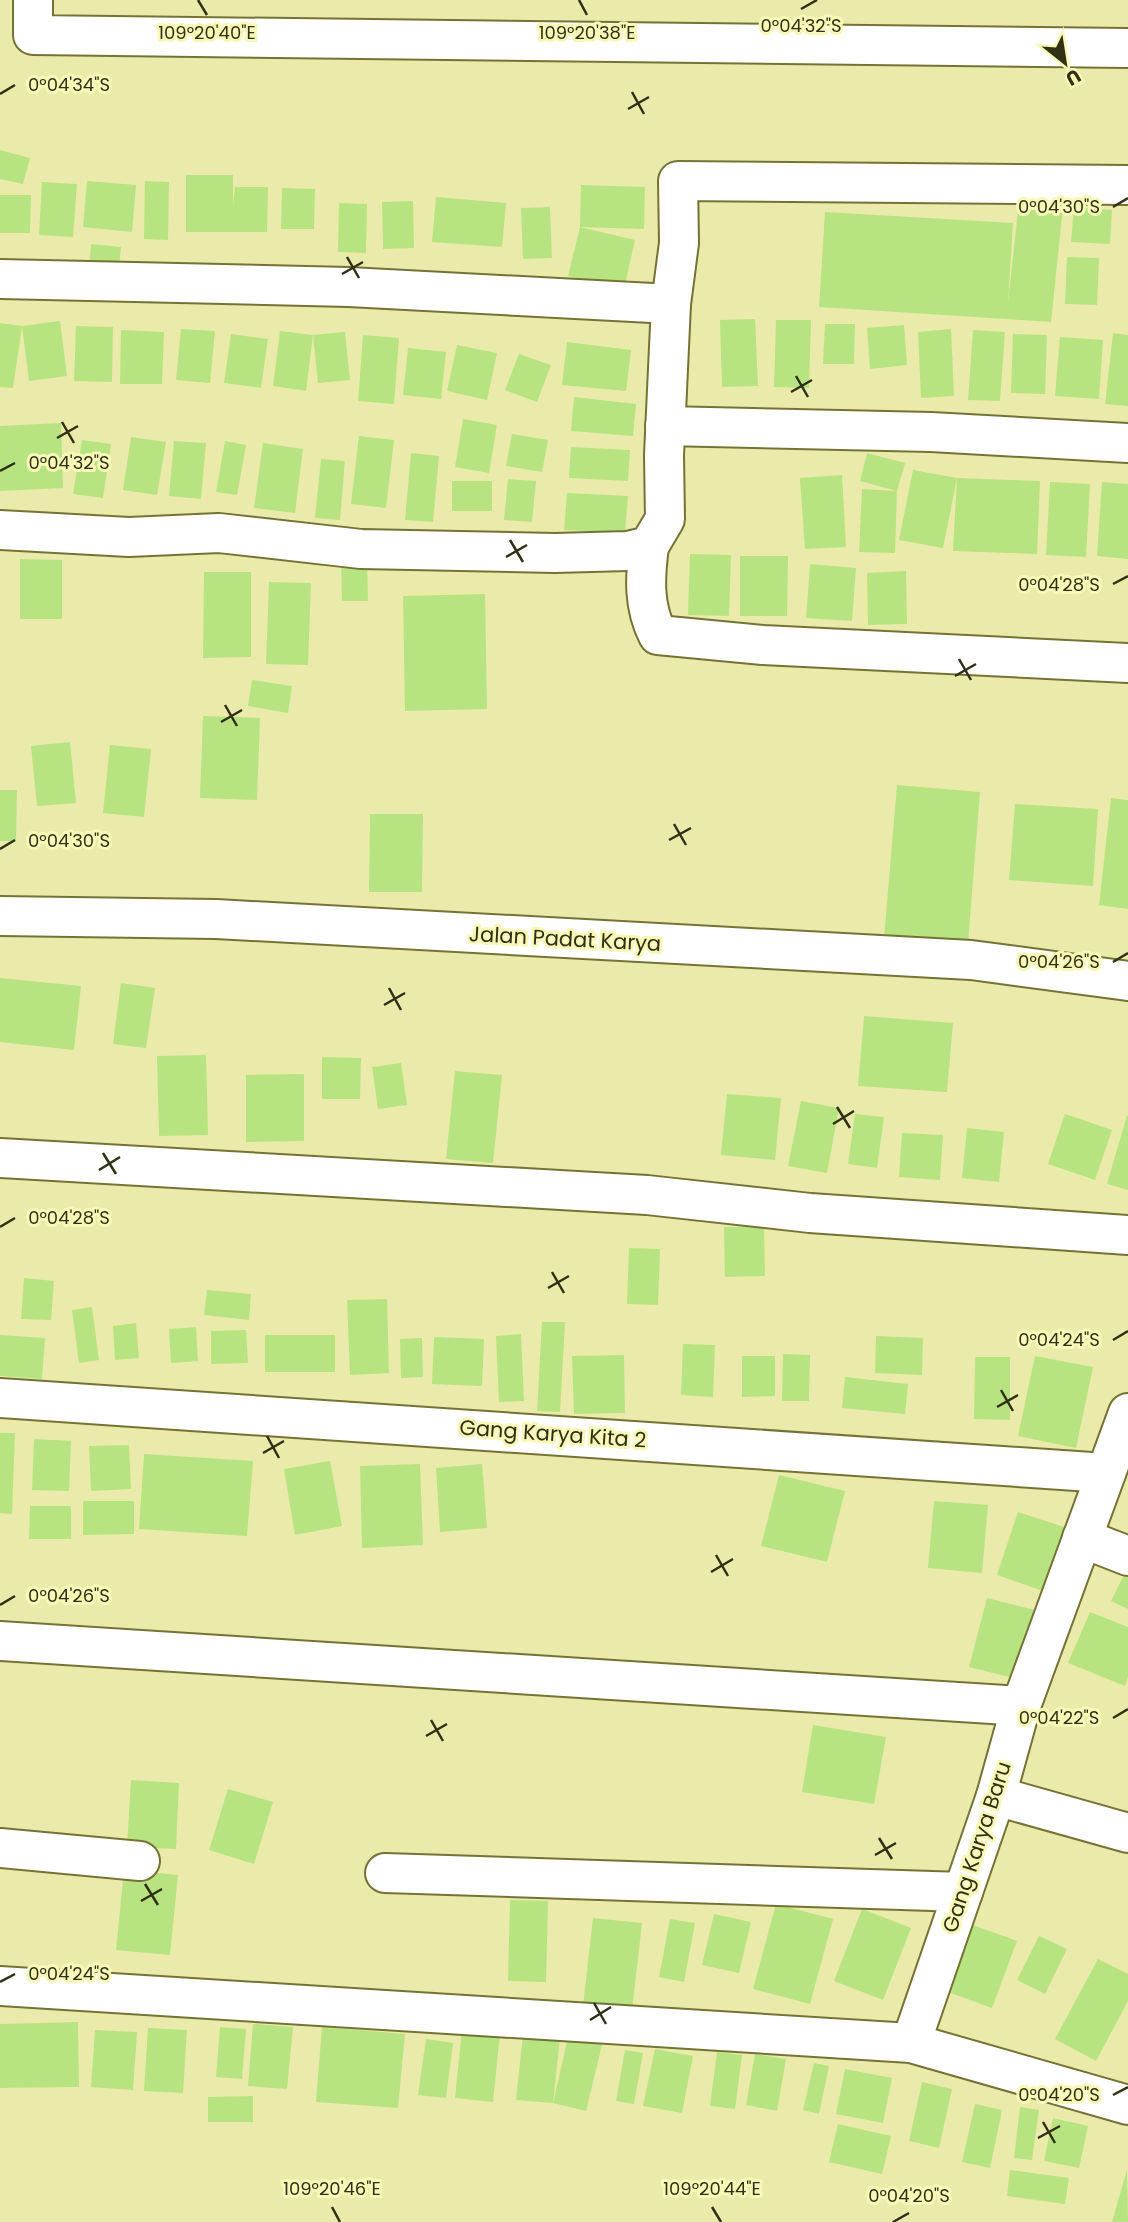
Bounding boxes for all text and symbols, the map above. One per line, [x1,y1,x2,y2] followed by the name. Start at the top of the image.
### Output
[761,13,841,38] text: 0°04'32"S
[158,20,256,45] text: 109°20'40"E
[539,20,635,45] text: 109°20'38"E
[1030,28,1100,98] north arrow
[1061,62,1086,92] text: U
[28,72,110,97] text: 0°04'34"S
[1018,194,1100,219] text: 0°04'30"S
[29,450,109,475] text: 0°04'32"S
[1018,572,1100,597] text: 0°04'28"S
[28,828,110,853] text: 0°04'30"S
[468,919,662,958] street label: Jalan Padat Karya
[1018,949,1100,974] text: 0°04'26"S
[28,1205,110,1230] text: 0°04'28"S
[1018,1327,1100,1352] text: 0°04'24"S
[459,1413,647,1454] street label: Gang Karya Kita 2
[28,1583,110,1608] text: 0°04'26"S
[1019,1705,1099,1730] text: 0°04'22"S
[935,1758,1018,1936] street label: Gang Karya Baru
[28,1961,110,1986] text: 0°04'24"S
[1018,2082,1100,2107] text: 0°04'20"S
[283,2176,381,2201] text: 109°20'46"E
[663,2176,761,2201] text: 109°20'44"E
[868,2183,950,2208] text: 0°04'20"S

